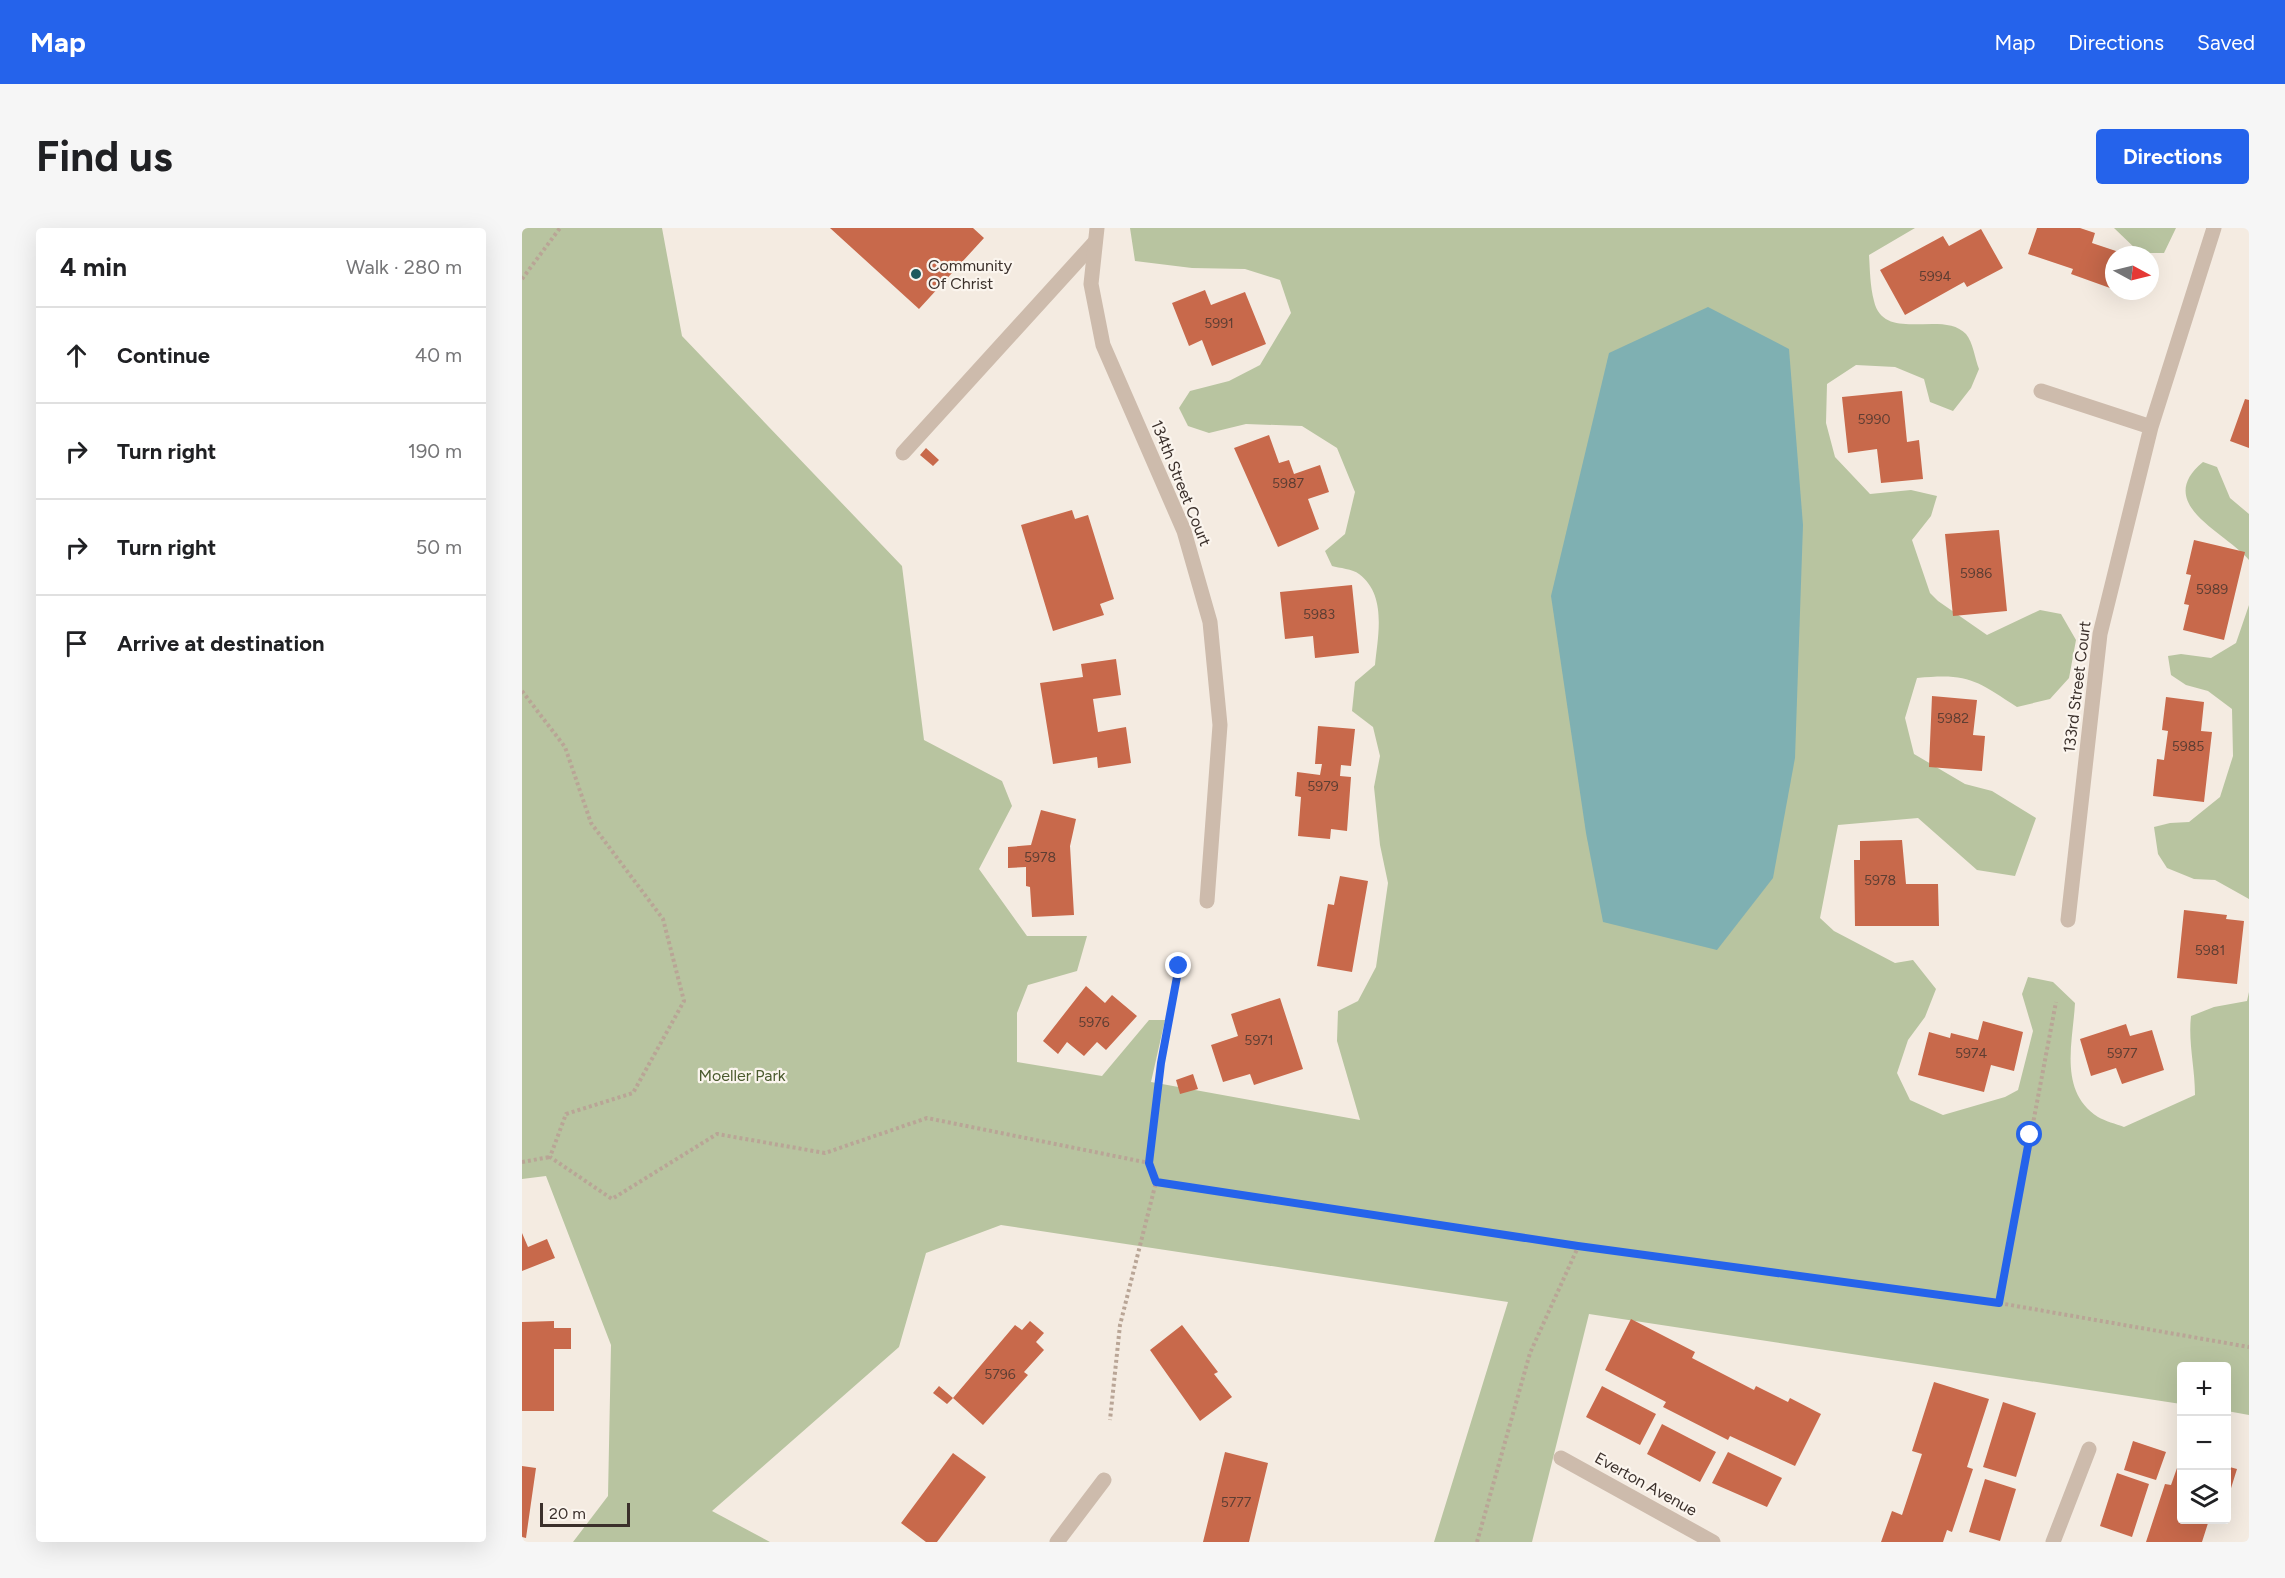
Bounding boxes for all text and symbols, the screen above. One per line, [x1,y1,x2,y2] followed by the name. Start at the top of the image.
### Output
[30,25,86,59] text: Map
[1994,30,2035,55] text: Map
[2068,30,2164,55] text: Directions
[2197,30,2255,55] text: Saved
[2096,129,2249,184] button: Directions
[36,131,173,182] text: Find us
[2105,246,2159,300] north arrow
[60,251,127,283] text: 4 min
[346,255,462,279] text: Walk · 280 m
[928,256,1013,293] place label: Community Of Christ
[909,267,923,281] marker: Community Of Christ
[1919,268,1952,285] house number: 5994
[1204,315,1234,332] house number: 5991
[60,339,93,372] icon: ahead
[117,342,210,369] text: Continue
[415,343,462,367] text: 40 m
[1858,411,1890,428] house number: 5990
[1147,417,1215,549] street label: 134th Street Court
[60,435,93,468] icon: right
[117,438,216,465] text: Turn right
[408,439,462,463] text: 190 m
[1272,475,1305,492] house number: 5987
[60,531,93,564] icon: right
[117,534,216,561] text: Turn right
[416,535,462,559] text: 50 m
[1960,565,1992,582] house number: 5986
[2196,581,2228,598] house number: 5989
[1303,606,1335,623] house number: 5983
[2059,620,2095,754] street label: 133rd Street Court
[60,627,93,660] icon: arrive
[117,630,325,657] text: Arrive at destination
[1937,710,1969,727] house number: 5982
[2172,738,2204,755] house number: 5985
[1307,778,1339,795] house number: 5979
[1024,849,1056,866] house number: 5978
[1864,872,1896,889] house number: 5978
[2195,942,2225,959] house number: 5981
[1165,952,1191,978] route end
[1078,1014,1110,1031] house number: 5976
[1244,1032,1274,1049] house number: 5971
[1955,1045,1987,1062] house number: 5974
[2106,1045,2138,1062] house number: 5977
[698,1066,786,1085] park label: Moeller Park
[2016,1121,2042,1147] route start
[2177,1362,2231,1524] map controls
[2177,1362,2231,1416] button: +
[984,1366,1016,1383] house number: 5796
[2177,1416,2231,1470] button: −
[1592,1448,1701,1520] street label: Everton Avenue
[2177,1470,2231,1524] button: layers
[1221,1494,1252,1511] house number: 5777
[540,1500,630,1528] scale bar
[549,1504,586,1523] text: 20 m

